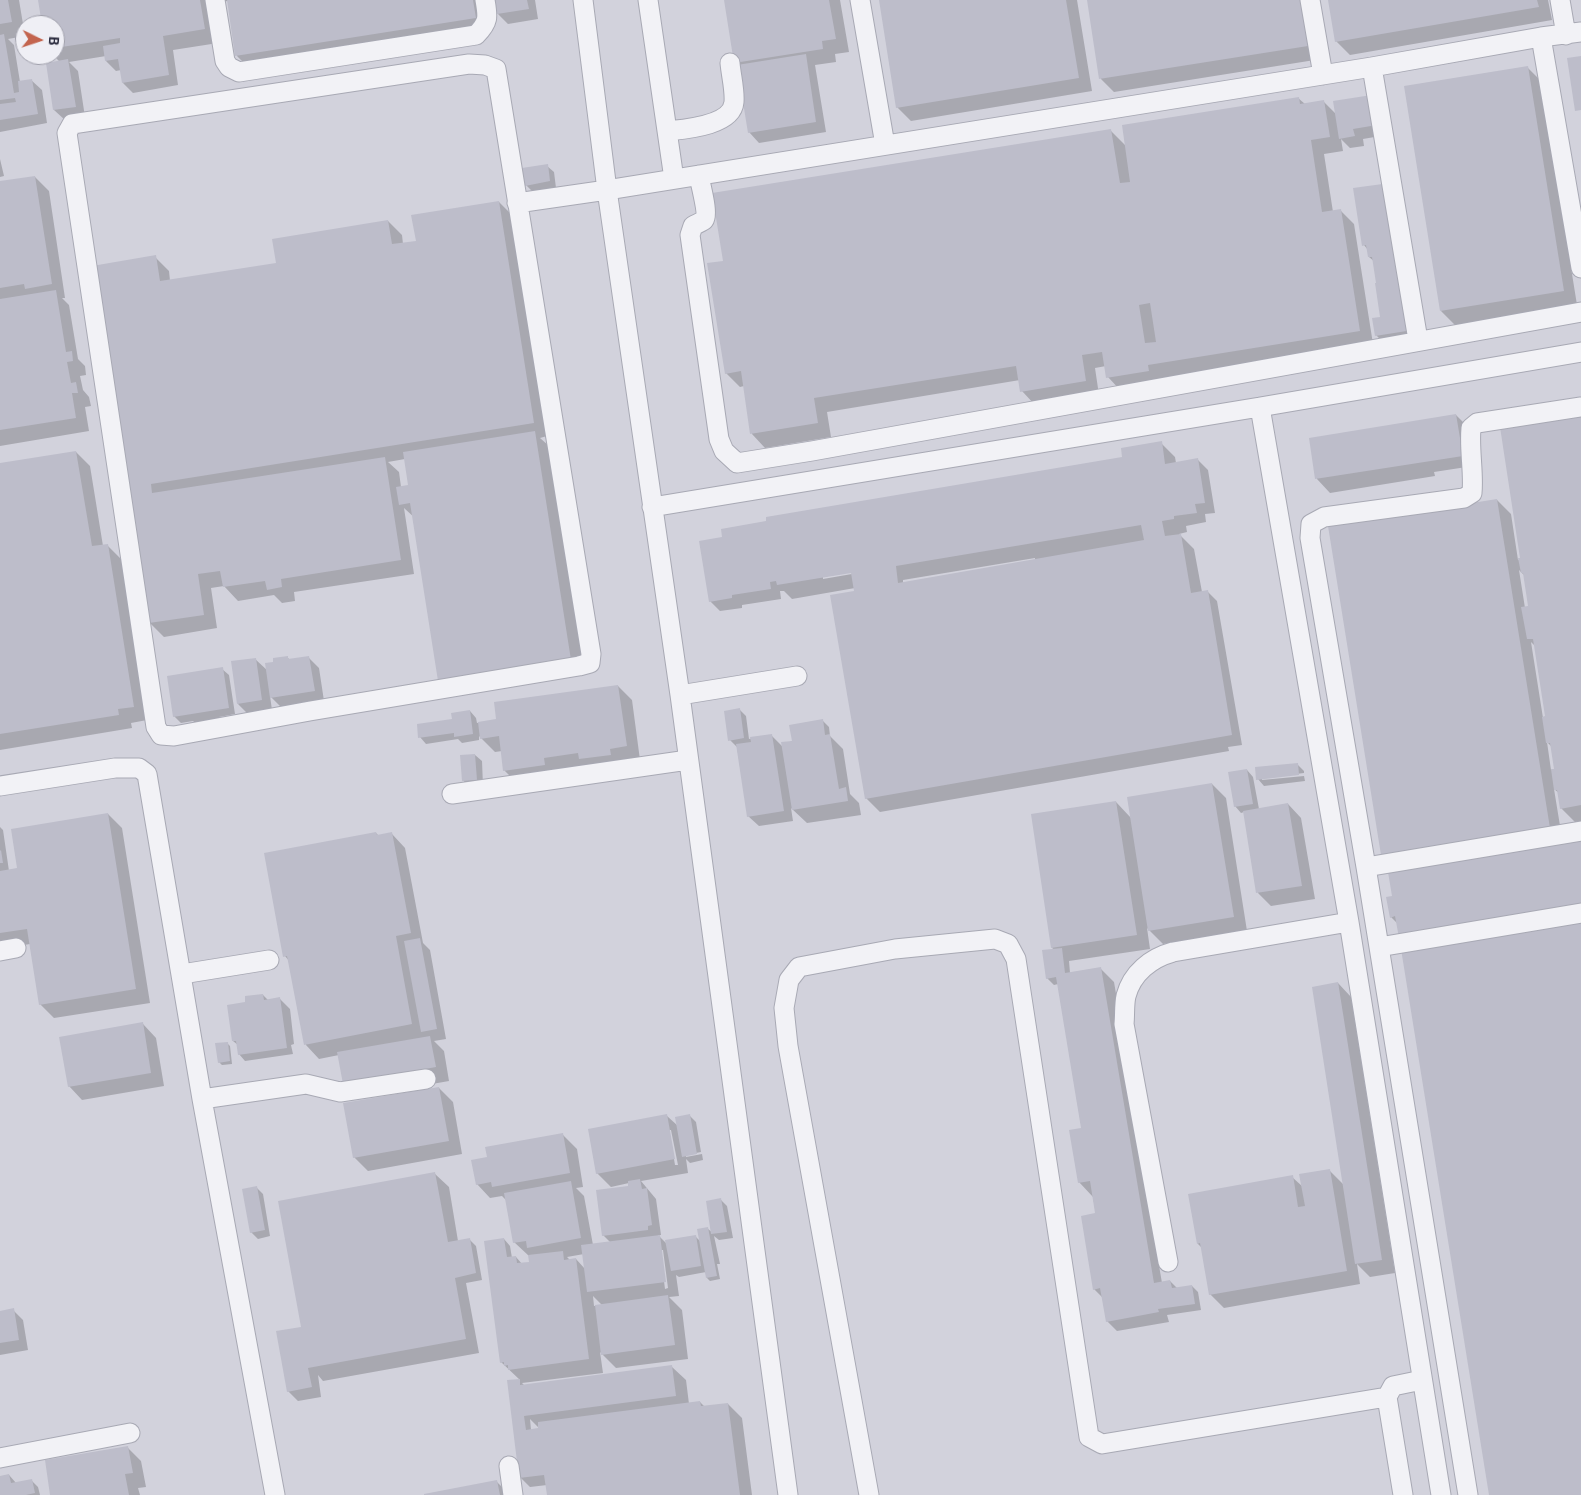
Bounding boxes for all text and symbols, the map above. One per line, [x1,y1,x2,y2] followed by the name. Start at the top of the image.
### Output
[15,15,65,65] north arrow
[46,36,63,46] text: B

